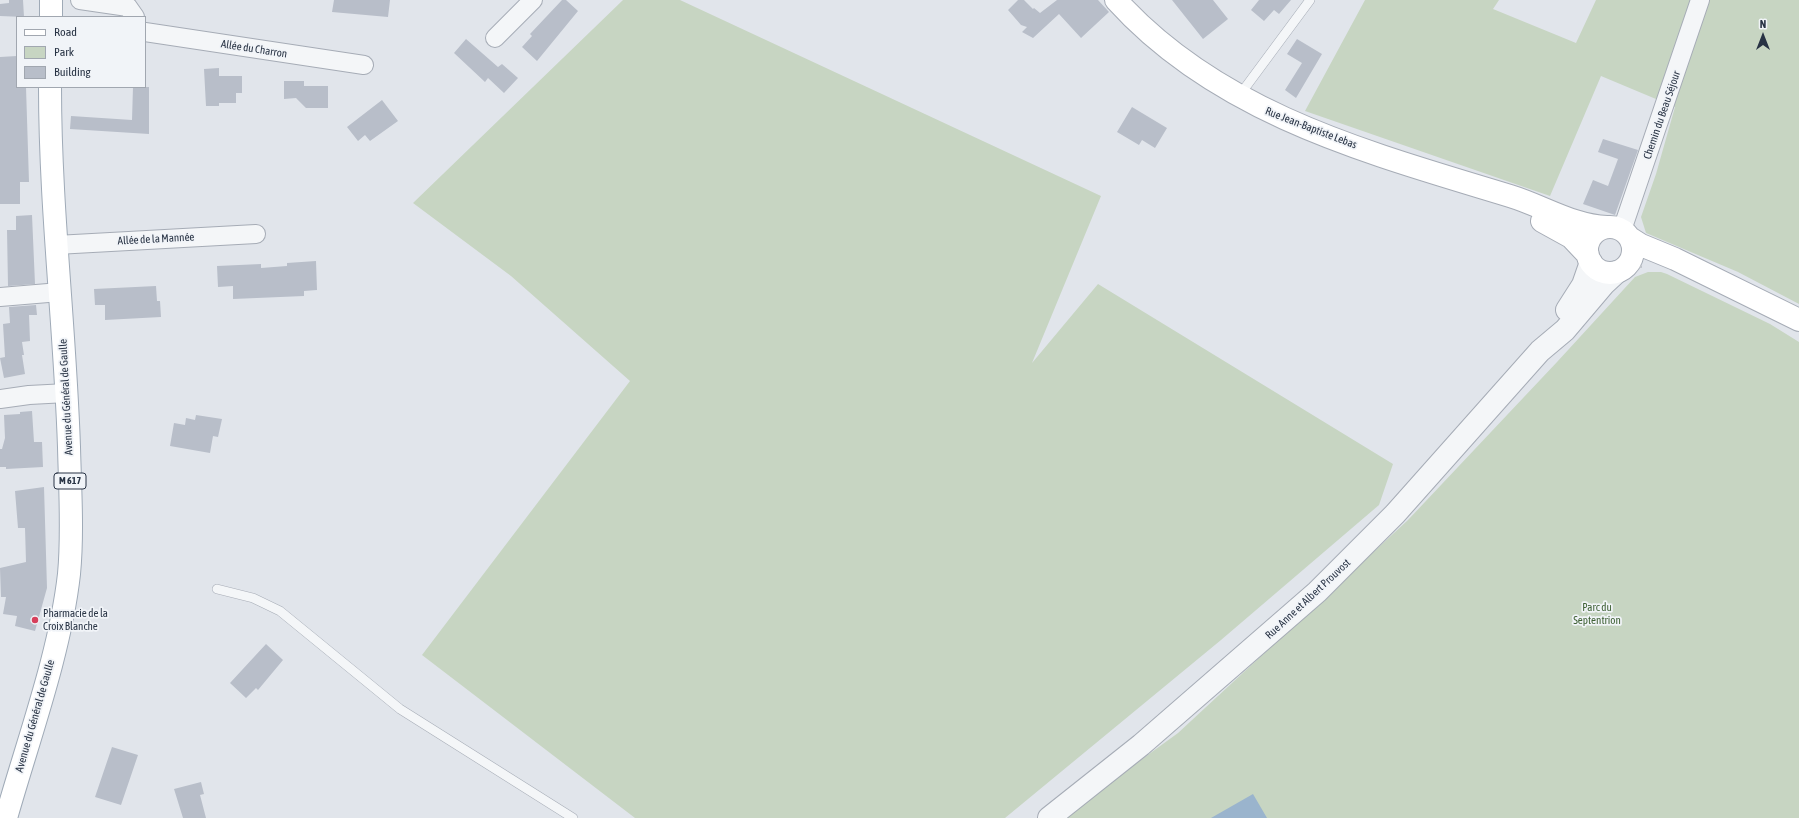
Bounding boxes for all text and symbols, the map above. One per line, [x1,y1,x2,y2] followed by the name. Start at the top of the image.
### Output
[16,16,146,88] legend
[1743,16,1783,56] north arrow
[1760,18,1766,30] text: N
[54,25,77,39] text: Road
[220,37,288,61] street label: Allée du Charron
[54,45,74,59] text: Park
[54,65,91,79] text: Building
[1641,69,1683,161] street label: Chemin du Beau Séjour
[1263,104,1359,152] street label: Rue Jean-Baptiste Lebas
[117,230,195,248] street label: Allée de la Mannée
[56,339,76,455] street label: Avenue du Général de Gaulle
[54,473,86,489] road number: M 617
[1263,556,1353,642] street label: Rue Anne et Albert Prouvost
[1573,601,1621,627] park label: Parc du Septentrion
[43,607,108,633] place label: Pharmacie de la Croix Blanche
[30,615,40,625] marker: Pharmacie de la Croix Blanche
[13,658,57,774] street label: Avenue du Général de Gaulle

